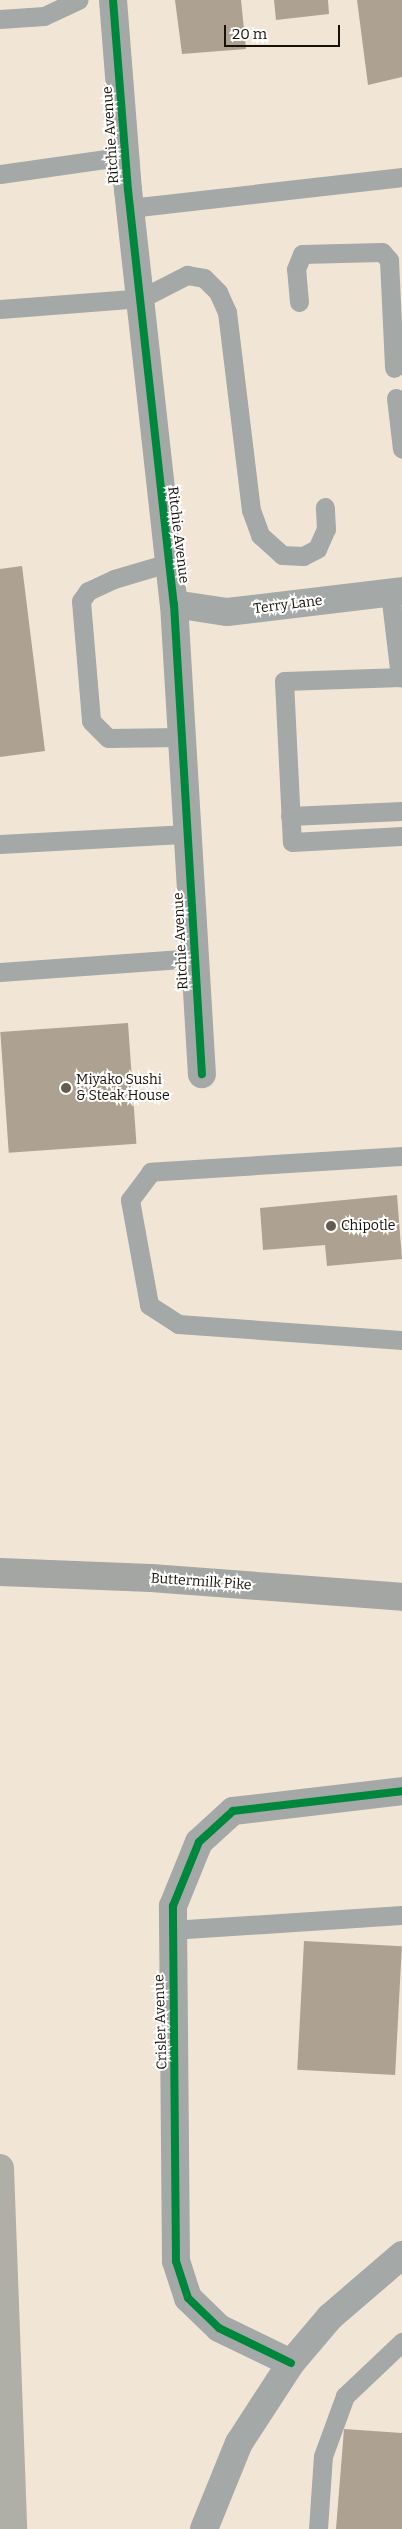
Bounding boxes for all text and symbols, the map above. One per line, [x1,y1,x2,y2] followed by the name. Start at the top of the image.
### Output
[227,15,343,47] scale bar
[232,25,267,43] text: 20 m
[99,86,123,184] street label: Ritchie Avenue
[164,486,192,584] street label: Ritchie Avenue
[253,592,323,618] street label: Terry Lane
[170,892,192,990] street label: Ritchie Avenue
[76,1072,170,1104] place label: Miyako Sushi & Steak House
[60,1082,72,1094] marker: Miyako Sushi & Steak House
[341,1218,396,1234] place label: Chipotle
[325,1220,337,1232] marker: Chipotle
[150,1570,252,1594] street label: Buttermilk Pike
[151,1974,171,2070] street label: Crisler Avenue

